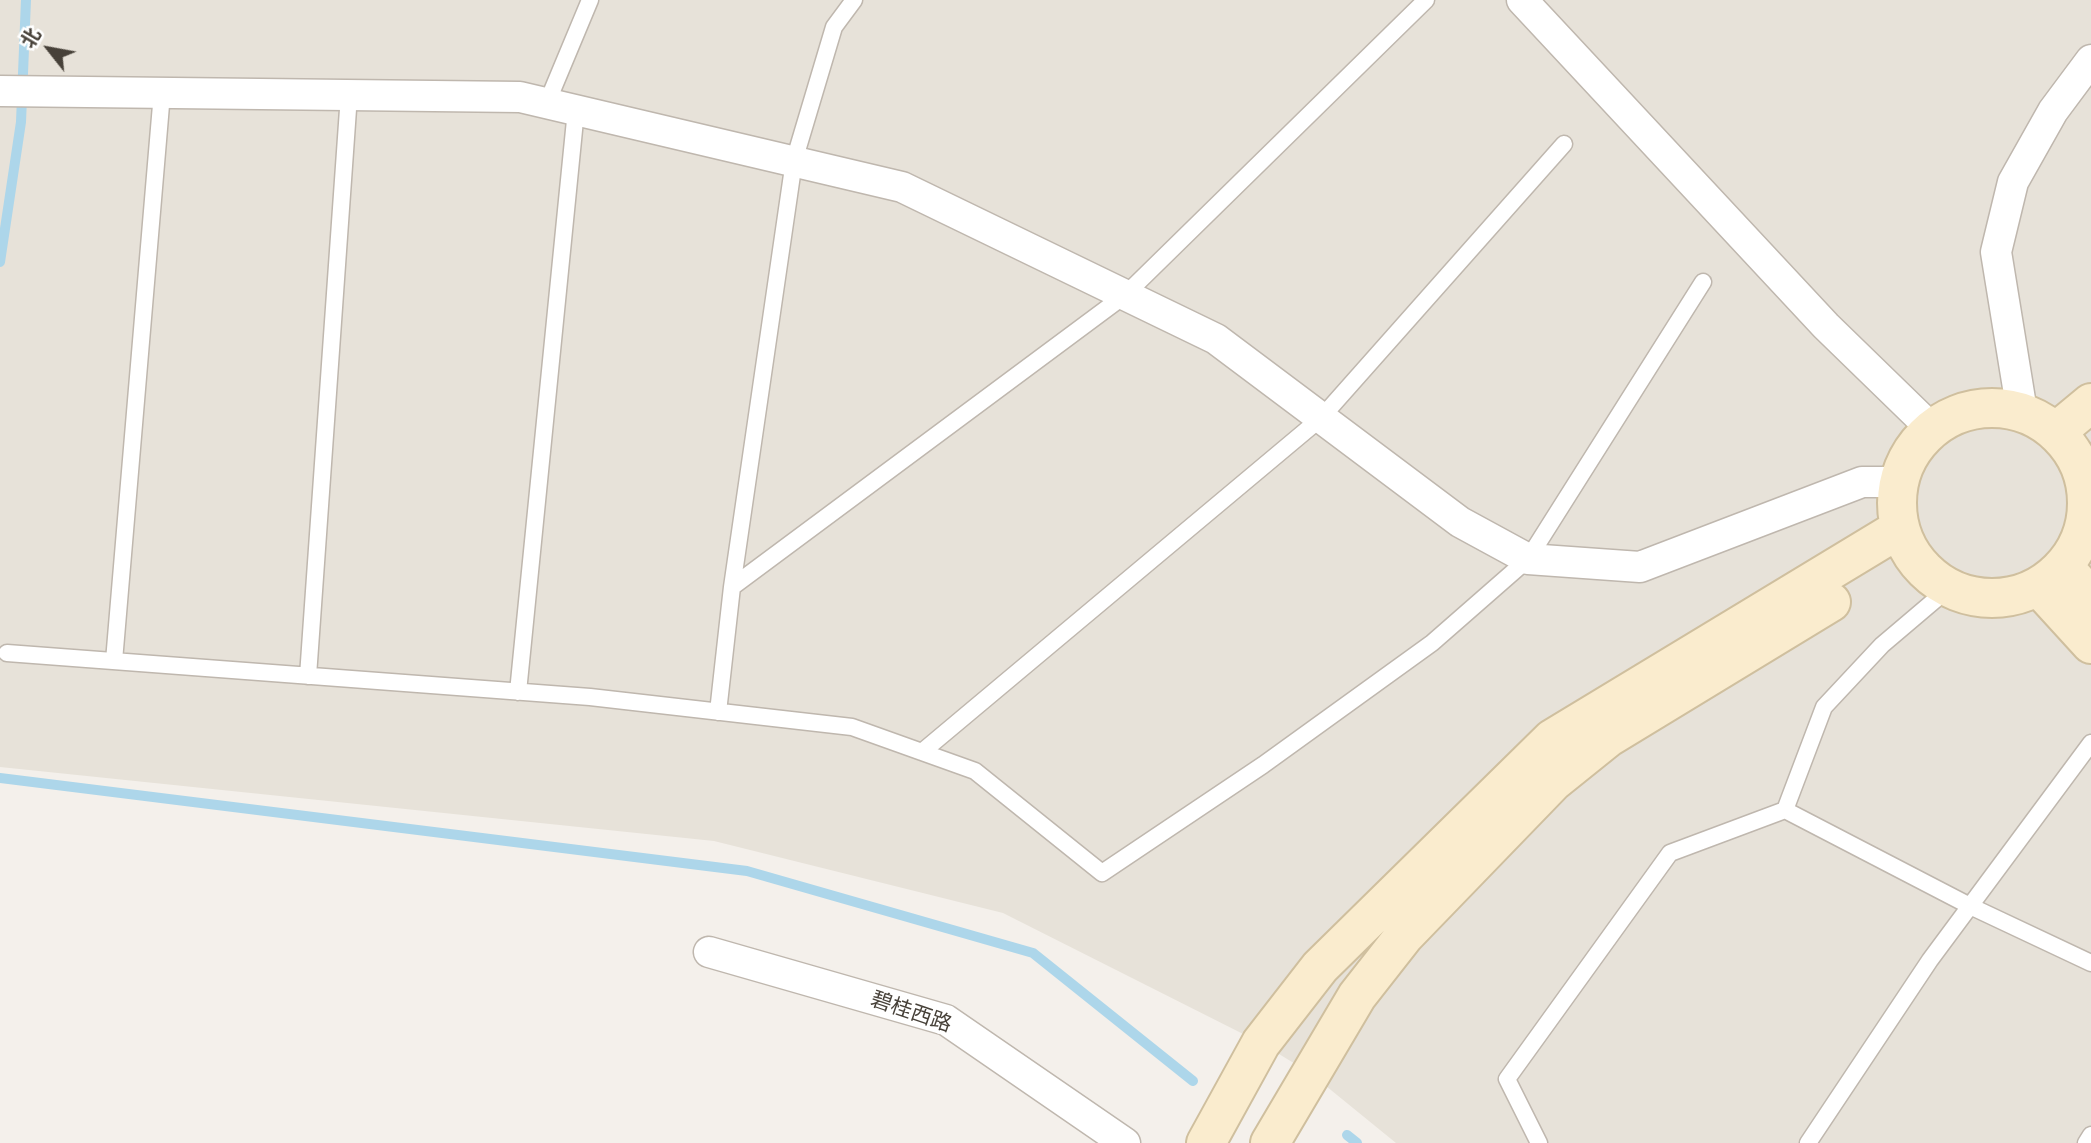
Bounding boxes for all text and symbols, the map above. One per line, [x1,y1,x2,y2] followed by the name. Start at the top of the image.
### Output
[14,14,84,84] north arrow
[17,24,45,52] text: 北
[867,987,955,1039] street label: 碧桂西路

